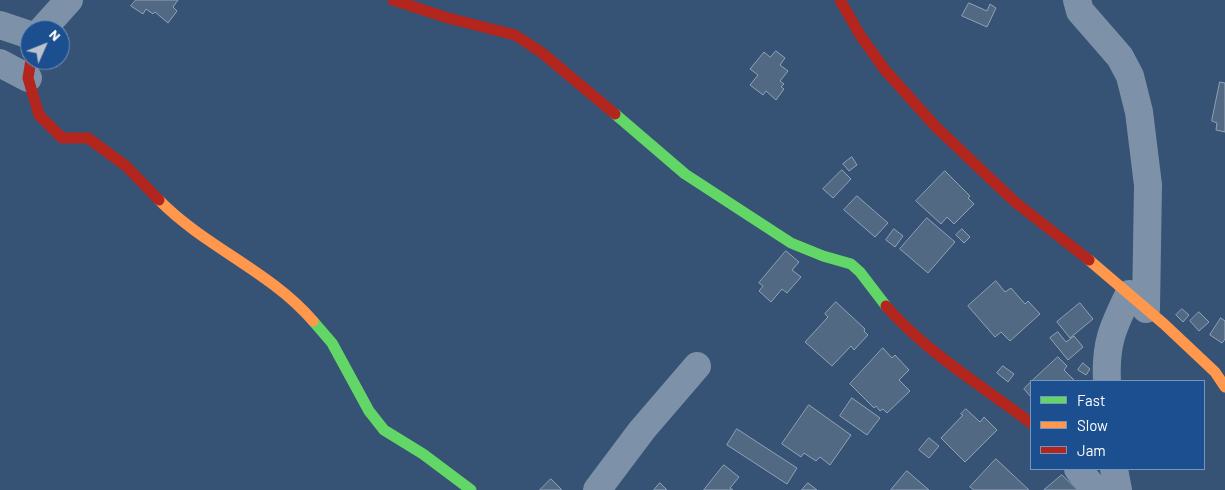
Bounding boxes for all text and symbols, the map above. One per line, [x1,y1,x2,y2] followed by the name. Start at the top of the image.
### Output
[20,20,70,70] north arrow
[46,26,65,44] text: N
[1030,380,1205,470] legend
[1077,391,1105,409] text: Fast
[1077,416,1108,434] text: Slow
[1077,441,1106,459] text: Jam

